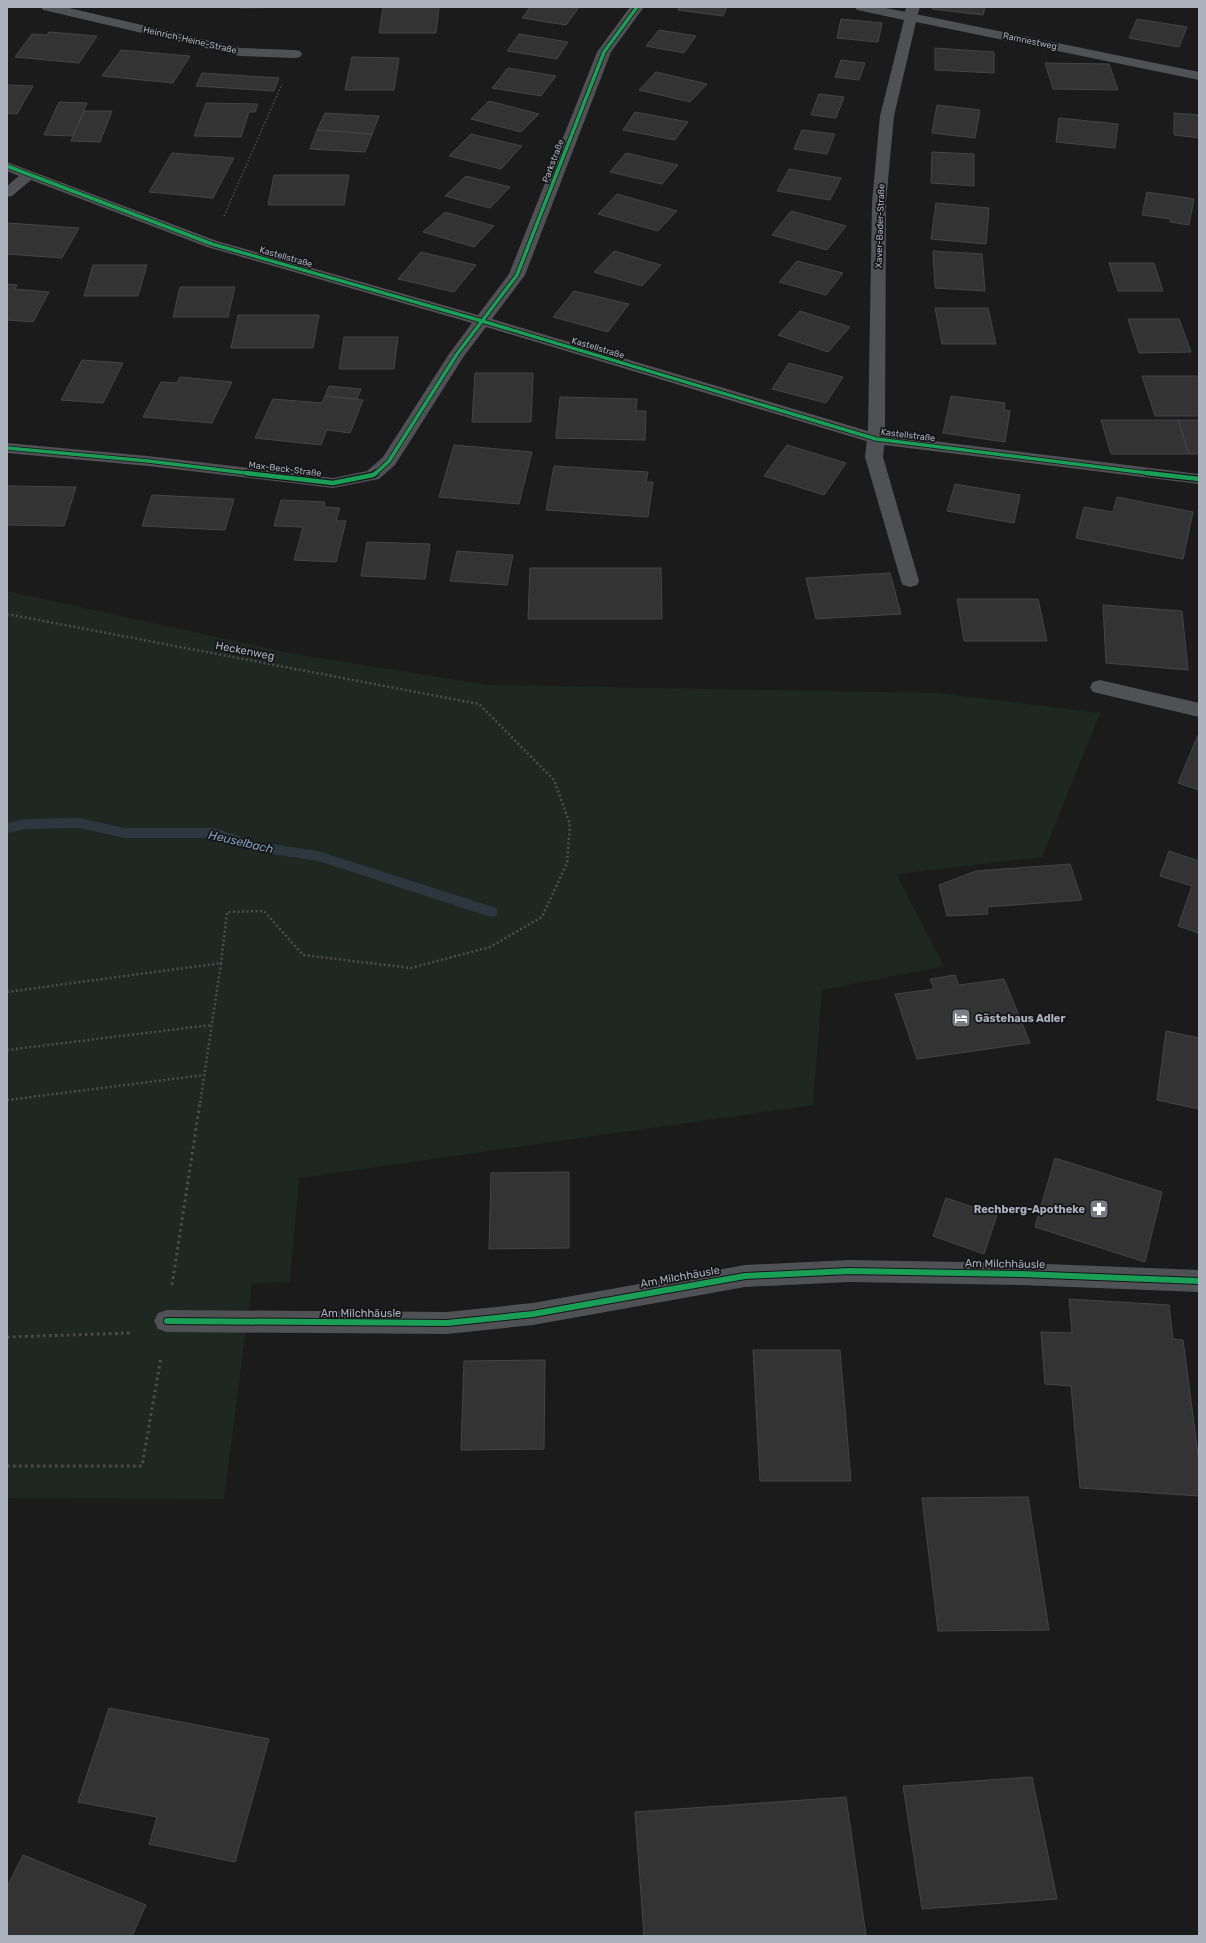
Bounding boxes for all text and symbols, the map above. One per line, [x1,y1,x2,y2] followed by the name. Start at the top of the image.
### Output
[142,24,238,56] street label: Heinrich-Heine-Straße
[1002,30,1058,52] street label: Ramnestweg
[540,138,566,184] street label: Parkstraße
[874,184,886,268] street label: Xaver-Bader-Straße
[258,245,314,269] street label: Kastellstraße
[570,335,626,361] street label: Kastellstraße
[880,427,936,443] street label: Kastellstraße
[248,460,322,478] street label: Max-Beck-Straße
[214,639,276,663] street label: Heckenweg
[207,828,275,856] water label: Heuselbach
[950,1007,972,1029] hotel icon: Gästehaus Adler
[975,1012,1065,1025] place label: Gästehaus Adler
[1088,1198,1110,1220] pharmacy icon: Rechberg-Apotheke
[974,1203,1085,1216] place label: Rechberg-Apotheke
[965,1257,1045,1271] street label: Am Milchhäusle
[639,1264,721,1290] street label: Am Milchhäusle
[321,1307,401,1320] street label: Am Milchhäusle

